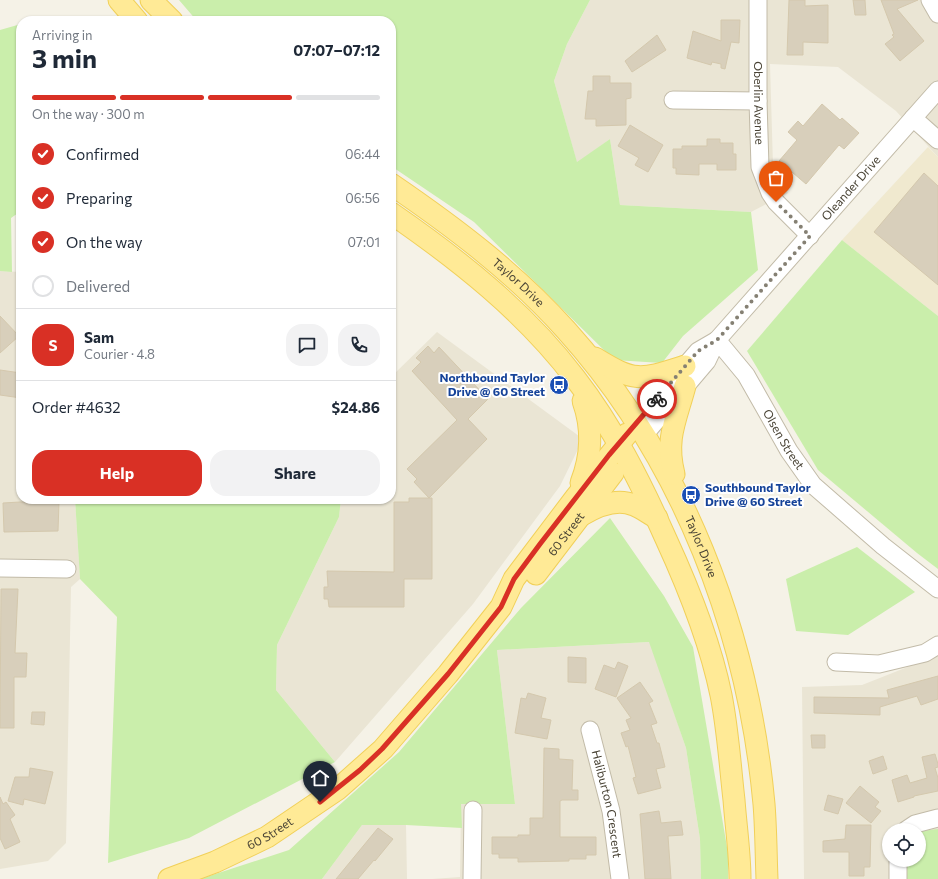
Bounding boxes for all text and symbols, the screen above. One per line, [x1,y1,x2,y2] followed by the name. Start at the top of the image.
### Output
[32,27,92,43] text: Arriving in
[293,41,380,59] text: 07:07–07:12
[32,42,97,73] text: 3 min
[752,61,767,145] street label: Oberlin Avenue
[32,106,145,122] text: On the way · 300 m
[32,143,54,165] icon: check
[66,145,139,163] text: Confirmed
[345,146,380,162] text: 06:44
[818,152,883,223] street label: Oleander Drive
[759,161,793,202] pin
[765,167,787,189] icon: bag
[32,187,54,209] icon: check
[66,189,132,207] text: Preparing
[345,190,380,206] text: 06:56
[32,231,54,253] icon: check
[66,233,143,251] text: On the way
[348,234,380,250] text: 07:01
[490,255,548,309] street label: Taylor Drive
[66,277,130,295] text: Delivered
[286,324,328,366] button: chat
[338,324,380,366] button: phone
[84,328,114,346] text: Sam
[48,336,58,354] text: S
[84,346,155,362] text: Courier · 4.8
[439,370,545,398] place label: Northbound Taylor Drive @ 60 Street
[548,374,570,396] bus stop icon: Northbound Taylor Drive @ 60 Street
[637,379,677,419] courier
[646,388,668,410] icon: bike
[32,398,121,416] text: Order #4632
[332,398,380,416] text: $24.86
[761,406,808,472] street label: Olsen Street
[32,450,202,496] button: Help
[210,450,380,496] button: Share
[705,480,811,508] place label: Southbound Taylor Drive @ 60 Street
[680,484,702,506] bus stop icon: Southbound Taylor Drive @ 60 Street
[544,509,587,558] street label: 60 Street
[683,513,721,579] street label: Taylor Drive
[589,748,625,859] street label: Haliburton Crescent
[303,761,337,802] pin
[309,767,331,789] icon: home
[244,814,295,852] street label: 60 Street
[882,823,926,867] map controls
[882,823,926,867] button: locate

